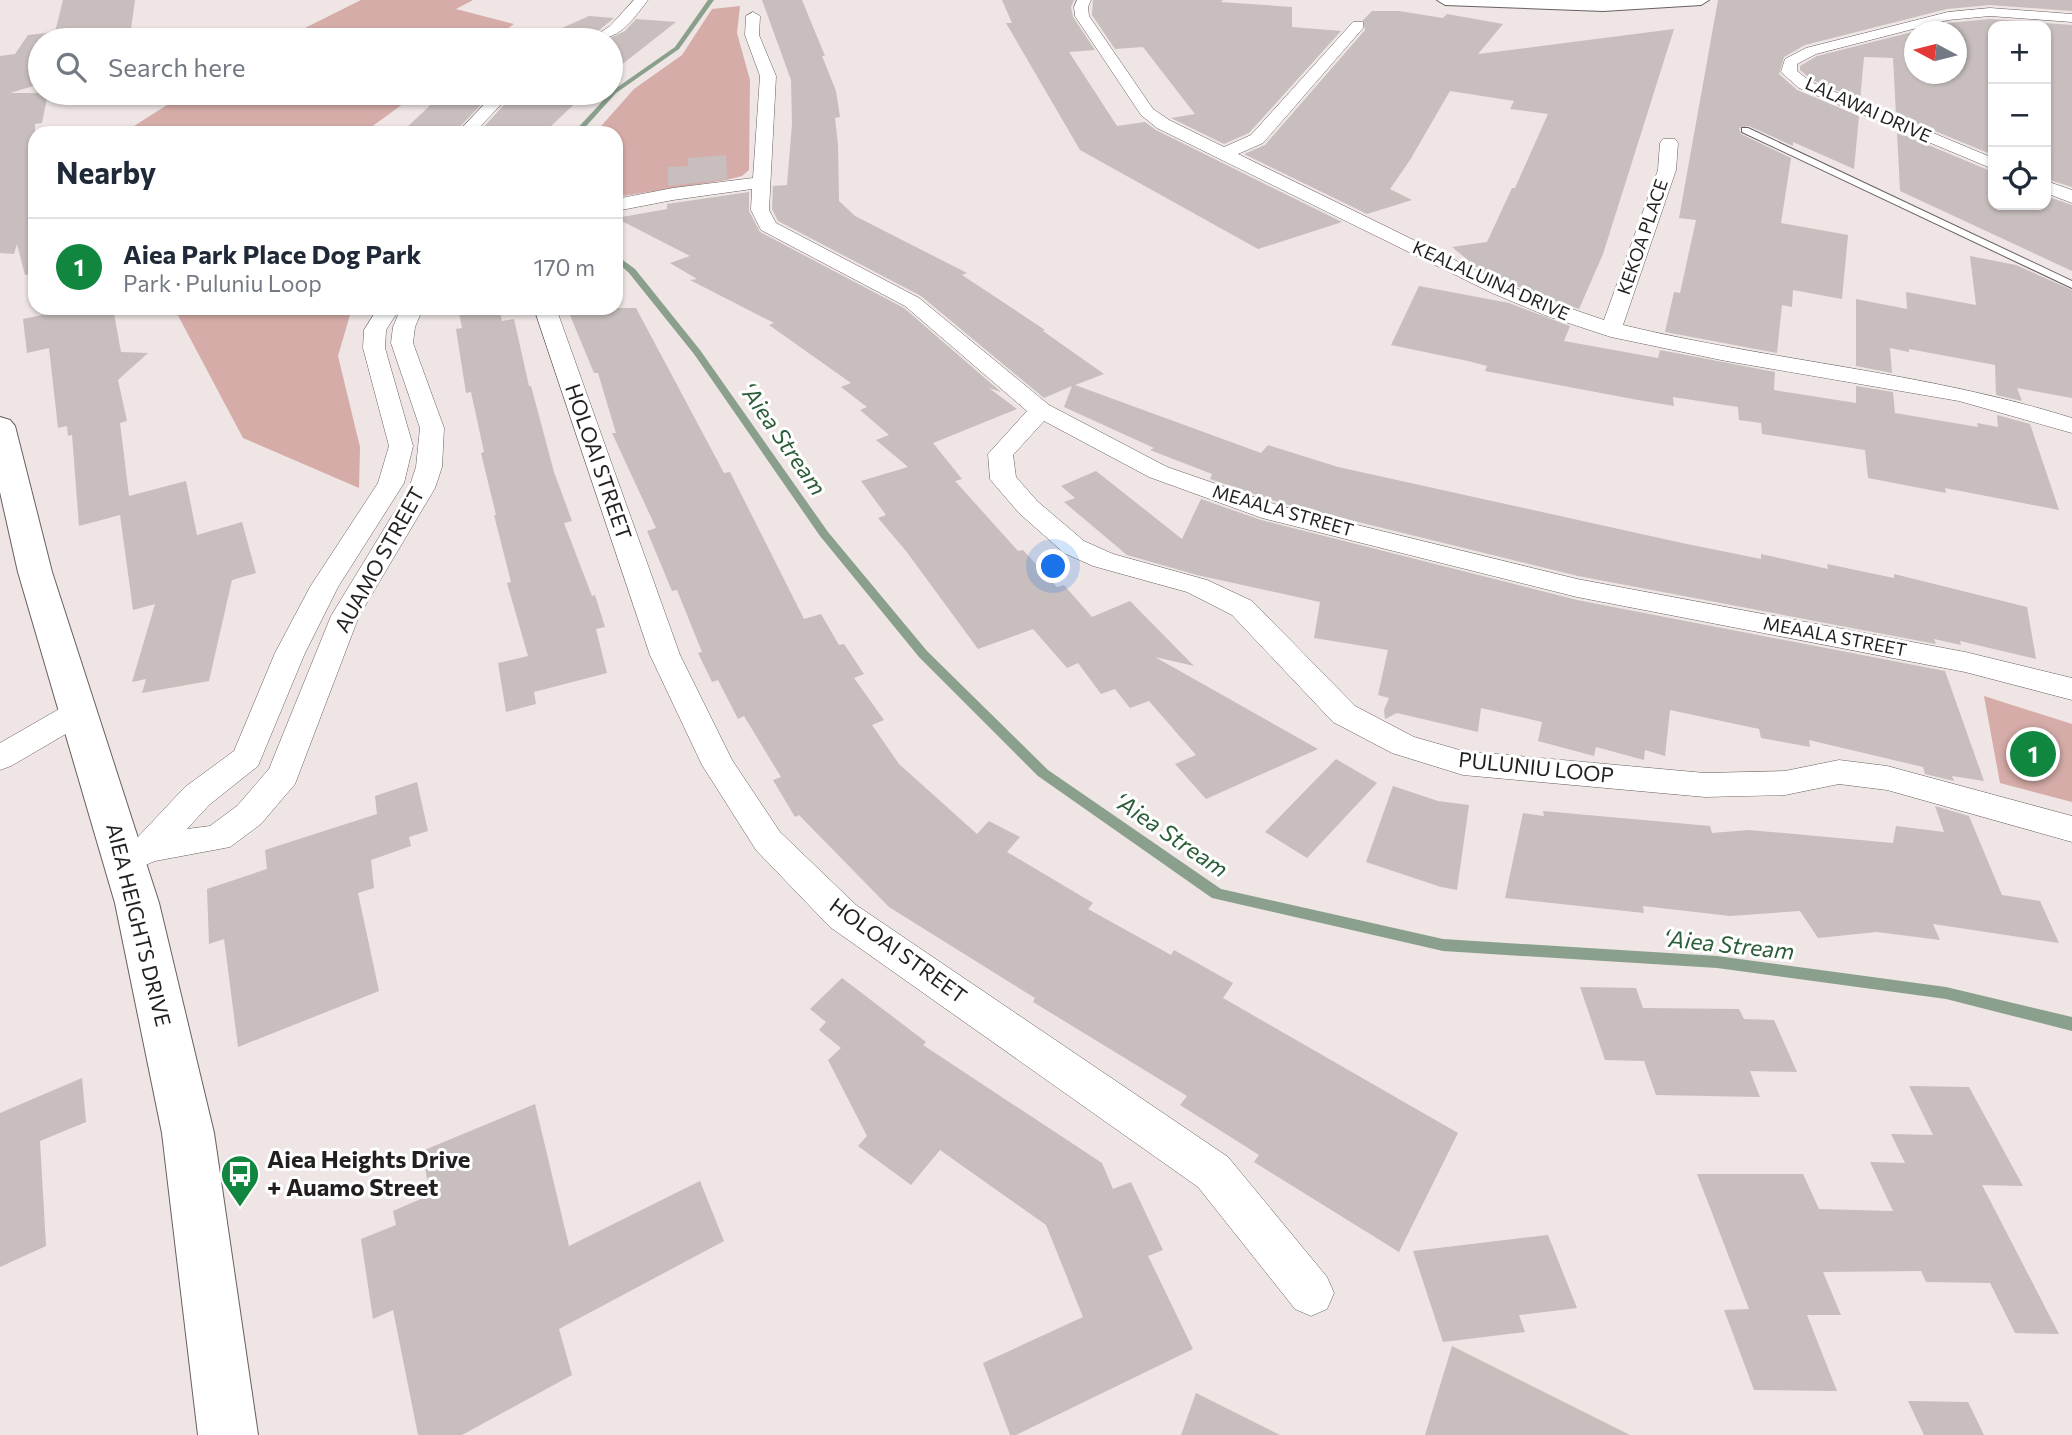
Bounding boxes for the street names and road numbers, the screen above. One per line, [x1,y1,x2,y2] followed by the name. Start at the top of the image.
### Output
[1802,71,1935,147] street label: LALAWAI DRIVE
[1612,176,1672,297] street label: KEKOA PLACE
[1410,236,1573,325] street label: KEALALUINA DRIVE
[561,380,638,543] street label: HOLOAI STREET
[1210,479,1356,541] street label: MEAALA STREET
[329,482,429,636] street label: AUAMO STREET
[1762,611,1909,661] street label: MEAALA STREET
[1457,746,1615,787] street label: PULUNIU LOOP
[102,820,177,1029] street label: AIEA HEIGHTS DRIVE
[825,892,972,1008] street label: HOLOAI STREET

